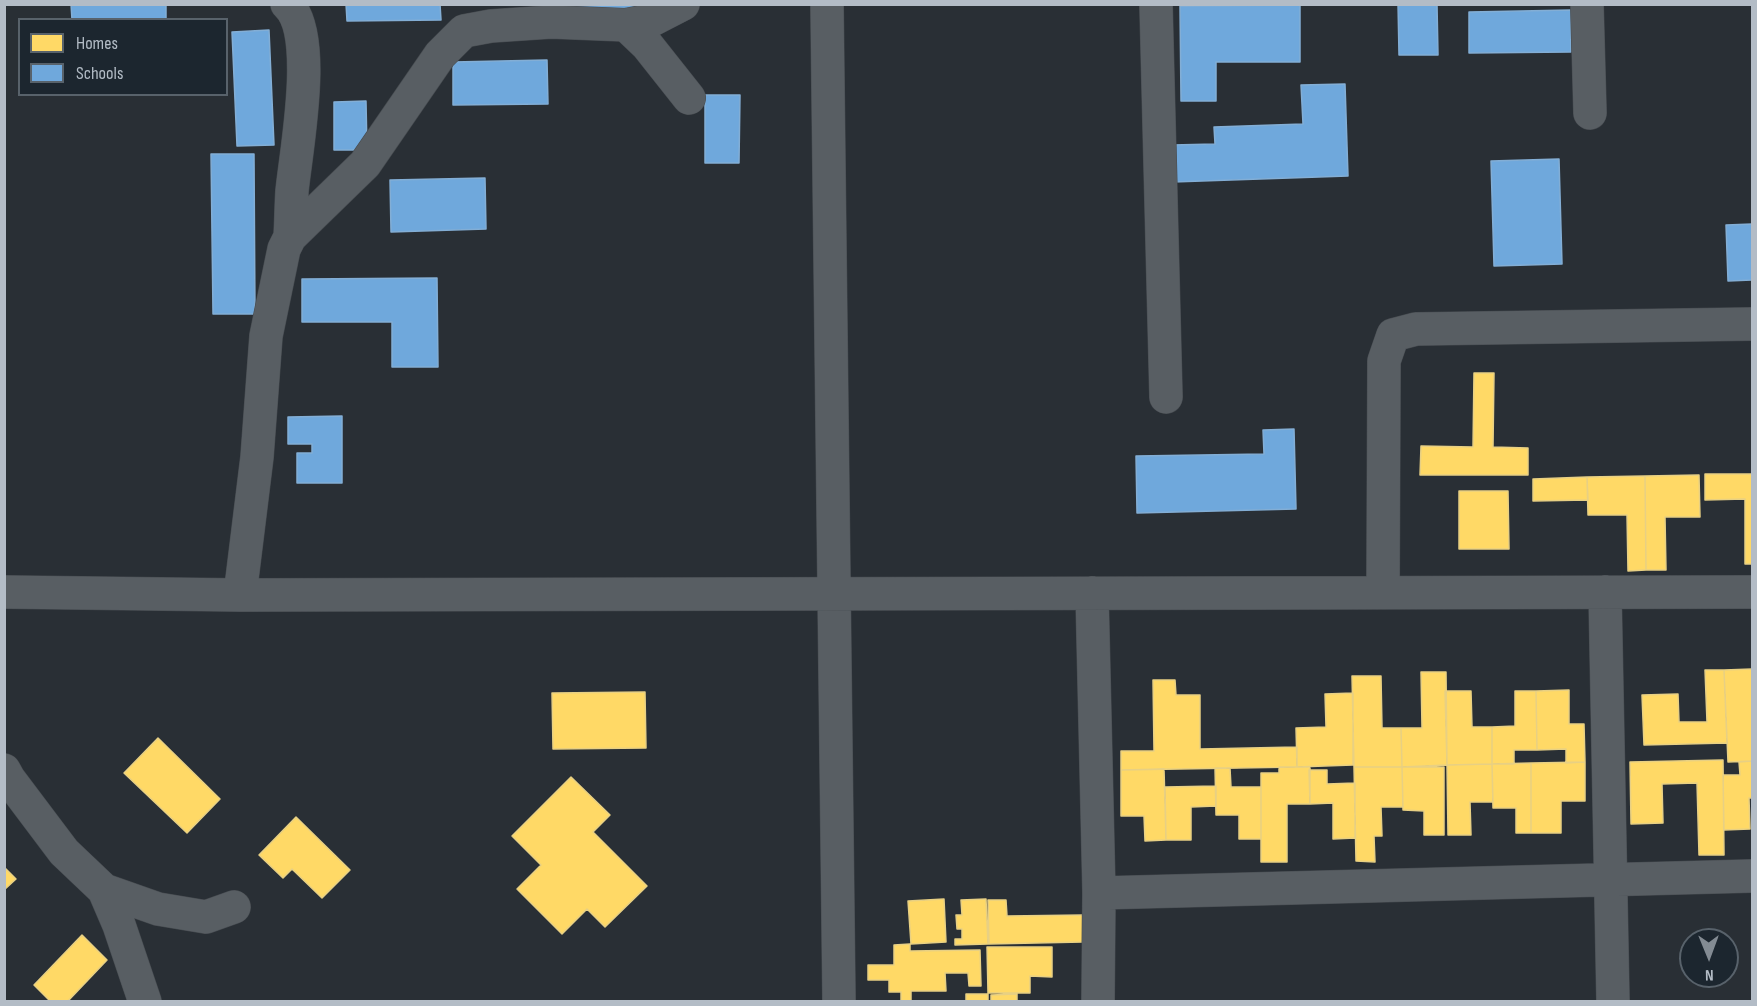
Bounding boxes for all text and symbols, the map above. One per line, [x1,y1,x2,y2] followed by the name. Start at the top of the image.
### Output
[18,18,228,96] legend
[76,33,118,54] text: Homes
[76,63,123,84] text: Schools
[1679,928,1739,988] north arrow
[1705,965,1714,984] text: N

